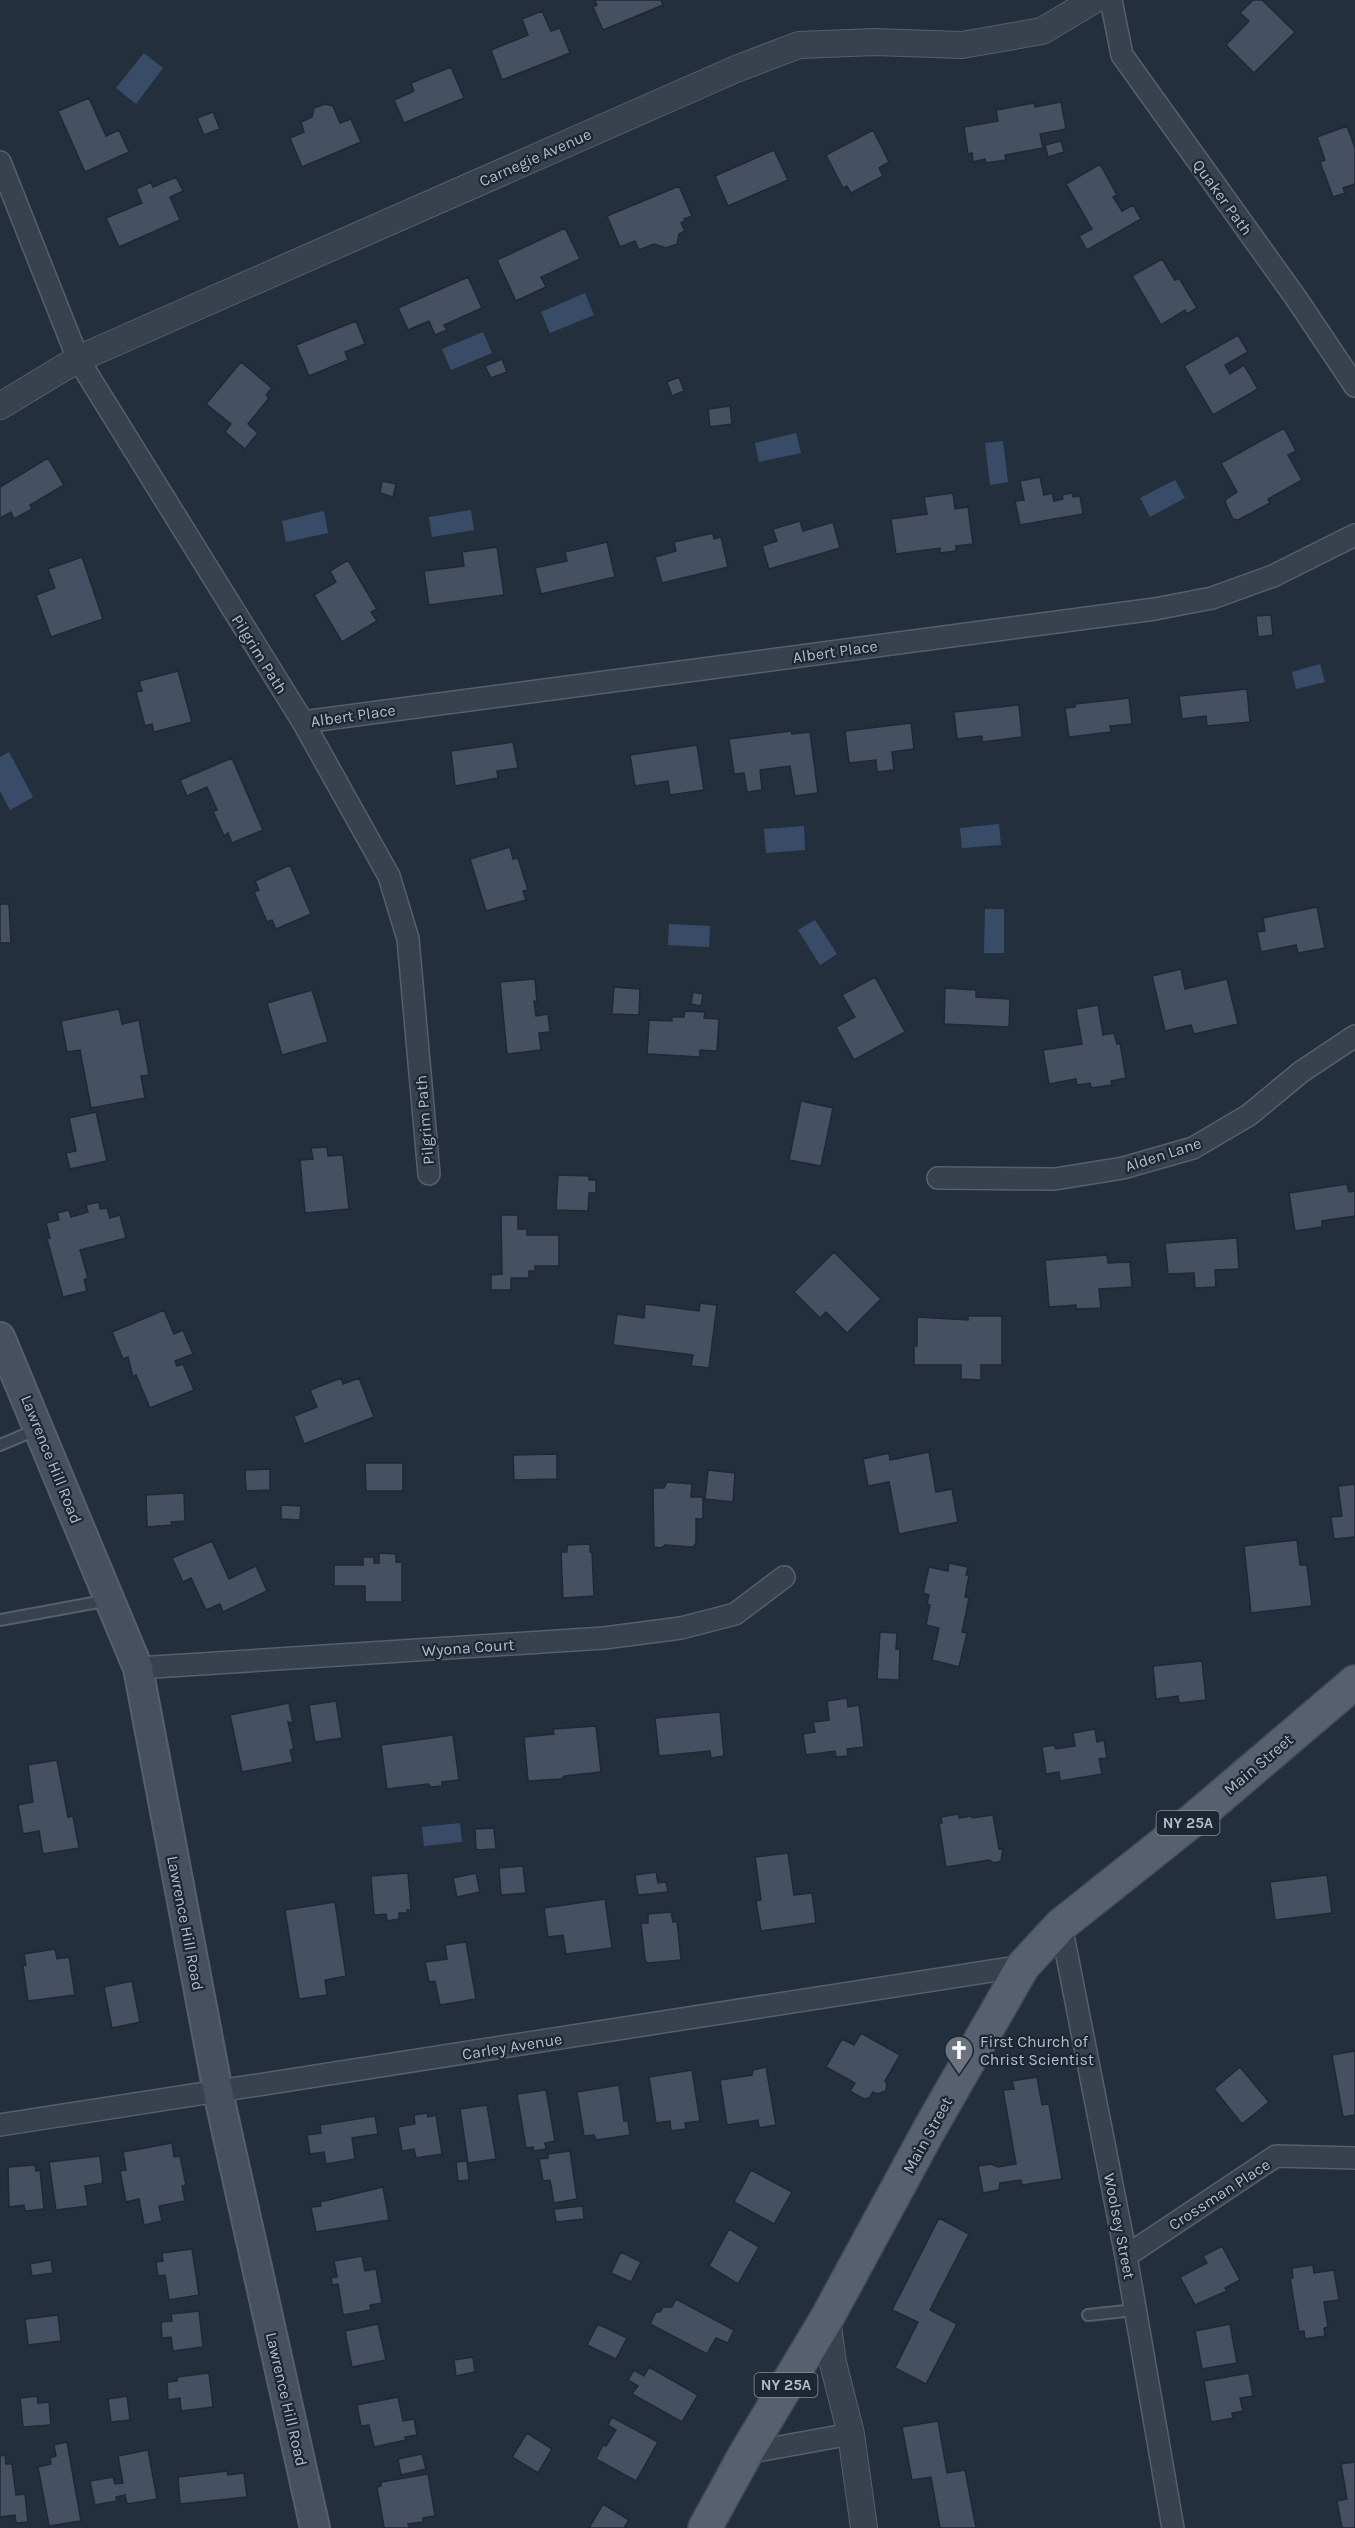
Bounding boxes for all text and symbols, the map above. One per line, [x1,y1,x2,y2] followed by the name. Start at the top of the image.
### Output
[476,124,594,191] street label: Carnegie Avenue
[1189,156,1256,239] street label: Quaker Path
[228,611,291,697] street label: Pilgrim Path
[791,636,879,667] street label: Albert Place
[309,700,397,731] street label: Albert Place
[411,1074,438,1166] street label: Pilgrim Path
[1123,1133,1204,1176] street label: Alden Lane
[17,1392,86,1526] street label: Lawrence Hill Road
[421,1635,515,1660] street label: Wyona Court
[1220,1730,1297,1799] street label: Main Street
[1156,1811,1220,1835] road number: NY 25A
[163,1854,208,1992] street label: Lawrence Hill Road
[461,2029,563,2064] street label: Carley Avenue
[980,2032,1094,2069] place label: First Church of Christ Scientist
[943,2034,975,2076] church icon: First Church of Christ Scientist
[899,2094,956,2177] street label: Main Street
[1165,2155,1274,2234] street label: Crossman Place
[1100,2171,1139,2281] street label: Woolsey Street
[262,2330,311,2468] street label: Lawrence Hill Road
[754,2373,818,2397] road number: NY 25A

